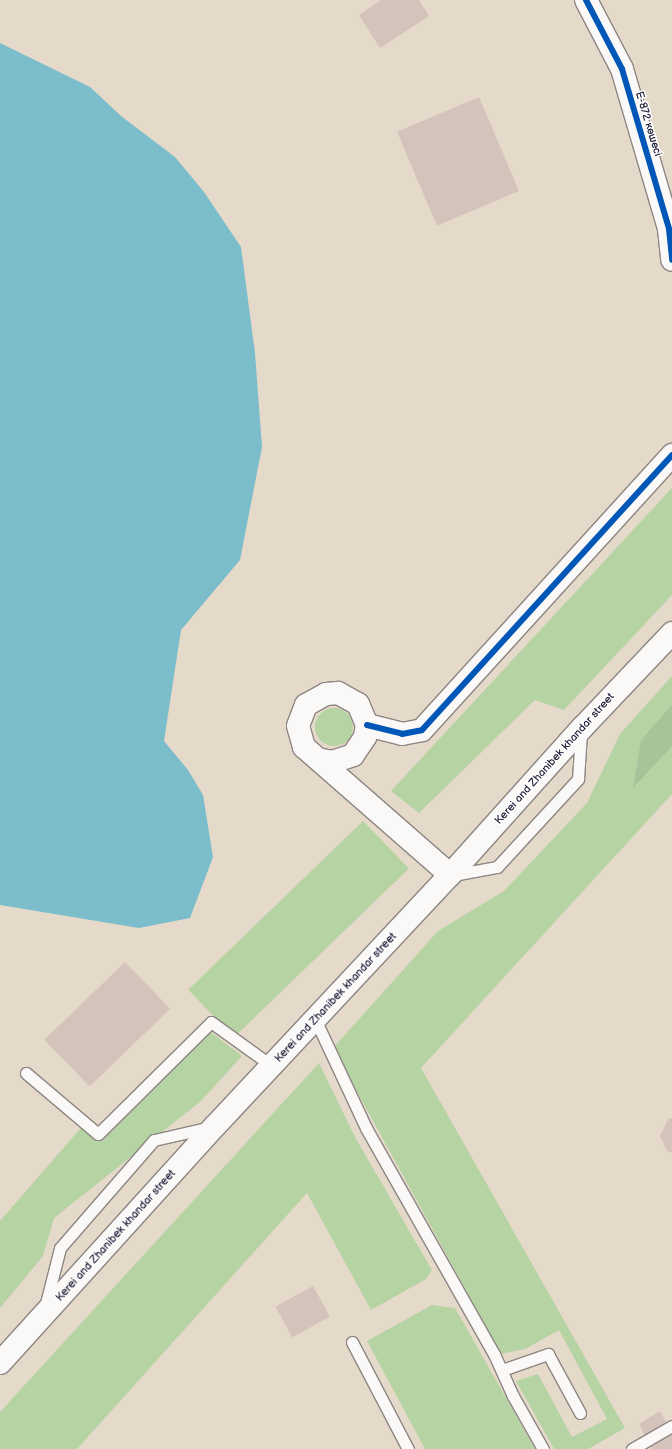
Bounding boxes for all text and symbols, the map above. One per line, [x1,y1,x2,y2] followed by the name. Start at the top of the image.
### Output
[632,90,664,158] street label: Е-872 көшесі
[492,691,618,827] street label: Kerei and Zhanibek khandar street
[272,930,400,1066] street label: Kerei and Zhanibek khandar street
[53,1168,179,1304] street label: Kerei and Zhanibek khandar street

